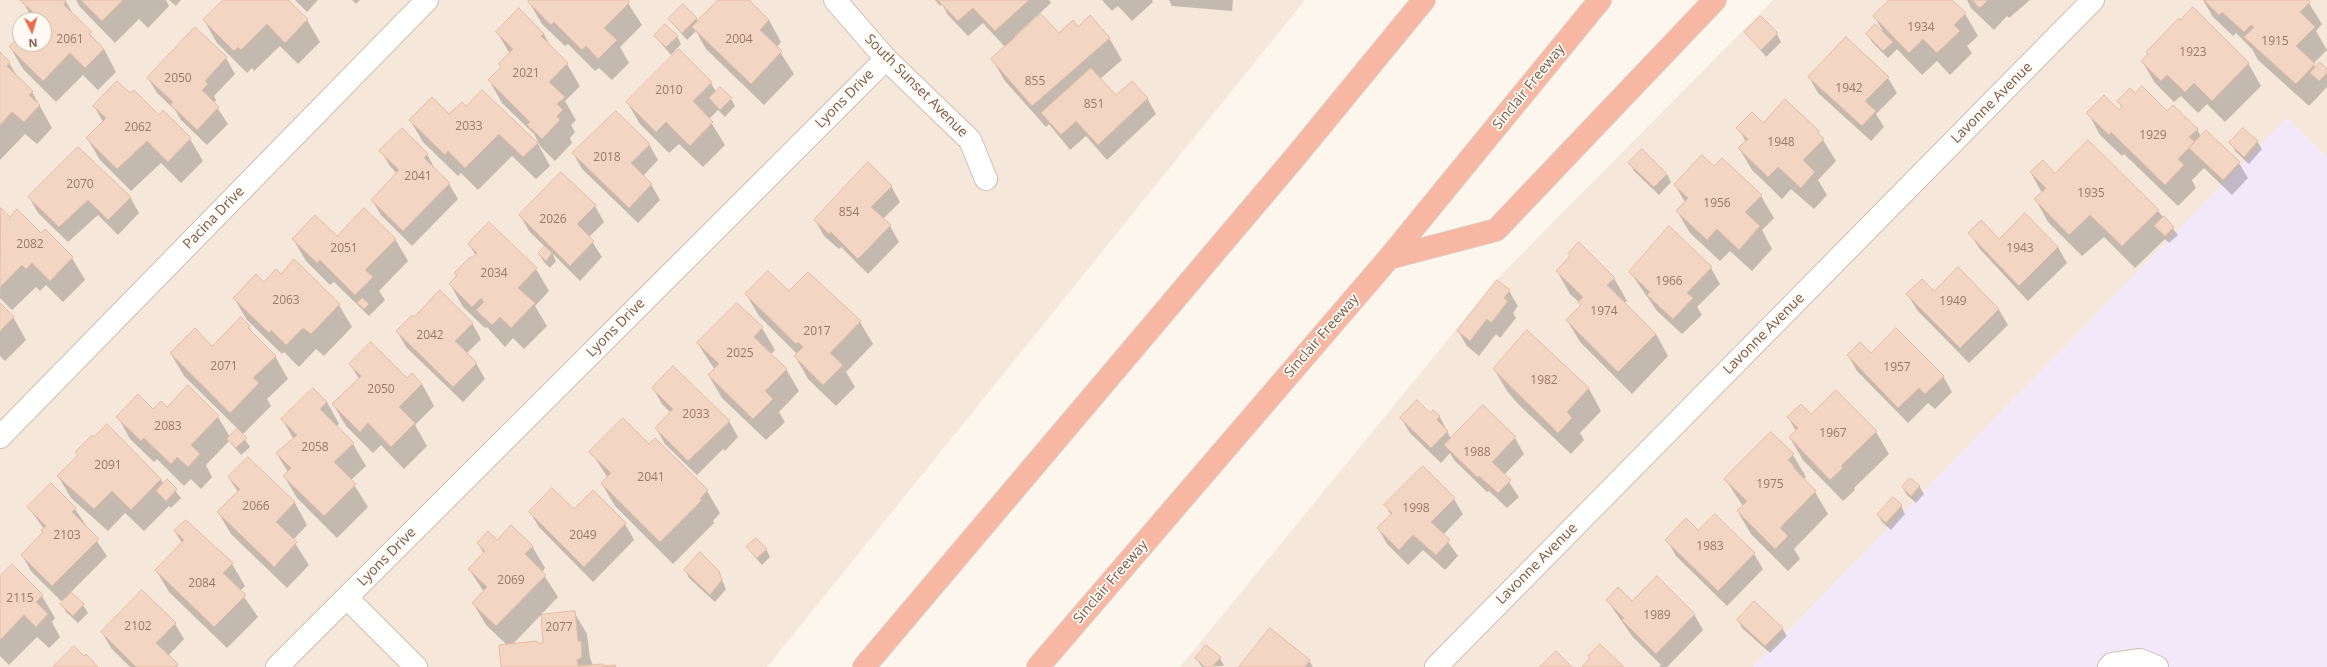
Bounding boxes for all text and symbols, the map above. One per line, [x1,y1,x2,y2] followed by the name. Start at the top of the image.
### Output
[12,12,52,52] north arrow
[1907,21,1935,35] house number: 1934
[861,31,971,141] street label: South Sunset Avenue
[56,33,84,47] house number: 2061
[725,33,753,47] house number: 2004
[2261,35,2289,49] house number: 1915
[28,36,38,51] text: N
[1489,41,1569,133] street label: Sinclair Freeway
[2179,46,2207,60] house number: 1923
[1948,59,2036,147] street label: Lavonne Avenue
[812,66,878,132] street label: Lyons Drive
[512,67,540,81] house number: 2021
[164,72,192,86] house number: 2050
[1025,75,1045,89] house number: 855
[1835,82,1863,96] house number: 1942
[655,84,683,98] house number: 2010
[1084,98,1104,112] house number: 851
[455,120,483,134] house number: 2033
[124,121,152,135] house number: 2062
[2139,129,2167,143] house number: 1929
[1767,136,1795,150] house number: 1948
[593,151,621,165] house number: 2018
[404,170,432,184] house number: 2041
[66,178,94,192] house number: 2070
[180,183,248,253] street label: Pacina Drive
[2077,187,2105,201] house number: 1935
[1703,197,1731,211] house number: 1956
[839,206,859,220] house number: 854
[539,213,567,227] house number: 2026
[16,238,44,252] house number: 2082
[330,242,358,256] house number: 2051
[2006,242,2034,256] house number: 1943
[480,267,508,281] house number: 2034
[1655,275,1683,289] house number: 1966
[1720,290,1808,378] street label: Lavonne Avenue
[1281,291,1363,381] street label: Sinclair Freeway
[272,294,300,308] house number: 2063
[583,295,649,361] street label: Lyons Drive
[1939,295,1967,309] house number: 1949
[1590,305,1618,319] house number: 1974
[803,325,831,339] house number: 2017
[416,329,444,343] house number: 2042
[726,347,754,361] house number: 2025
[210,360,238,374] house number: 2071
[1883,361,1911,375] house number: 1957
[1530,374,1558,388] house number: 1982
[367,383,395,397] house number: 2050
[682,408,710,422] house number: 2033
[154,420,182,434] house number: 2083
[1819,427,1847,441] house number: 1967
[301,441,329,455] house number: 2058
[1463,446,1491,460] house number: 1988
[94,459,122,473] house number: 2091
[637,471,665,485] house number: 2041
[1756,478,1784,492] house number: 1975
[242,500,270,514] house number: 2066
[1402,502,1430,516] house number: 1998
[1493,520,1581,608] street label: Lavonne Avenue
[354,524,420,590] street label: Lyons Drive
[53,529,81,543] house number: 2103
[569,529,597,543] house number: 2049
[1070,537,1152,627] street label: Sinclair Freeway
[1696,540,1724,554] house number: 1983
[497,574,525,588] house number: 2069
[188,577,216,591] house number: 2084
[6,592,34,606] house number: 2115
[1643,609,1671,623] house number: 1989
[124,620,152,634] house number: 2102
[545,621,573,635] house number: 2077

